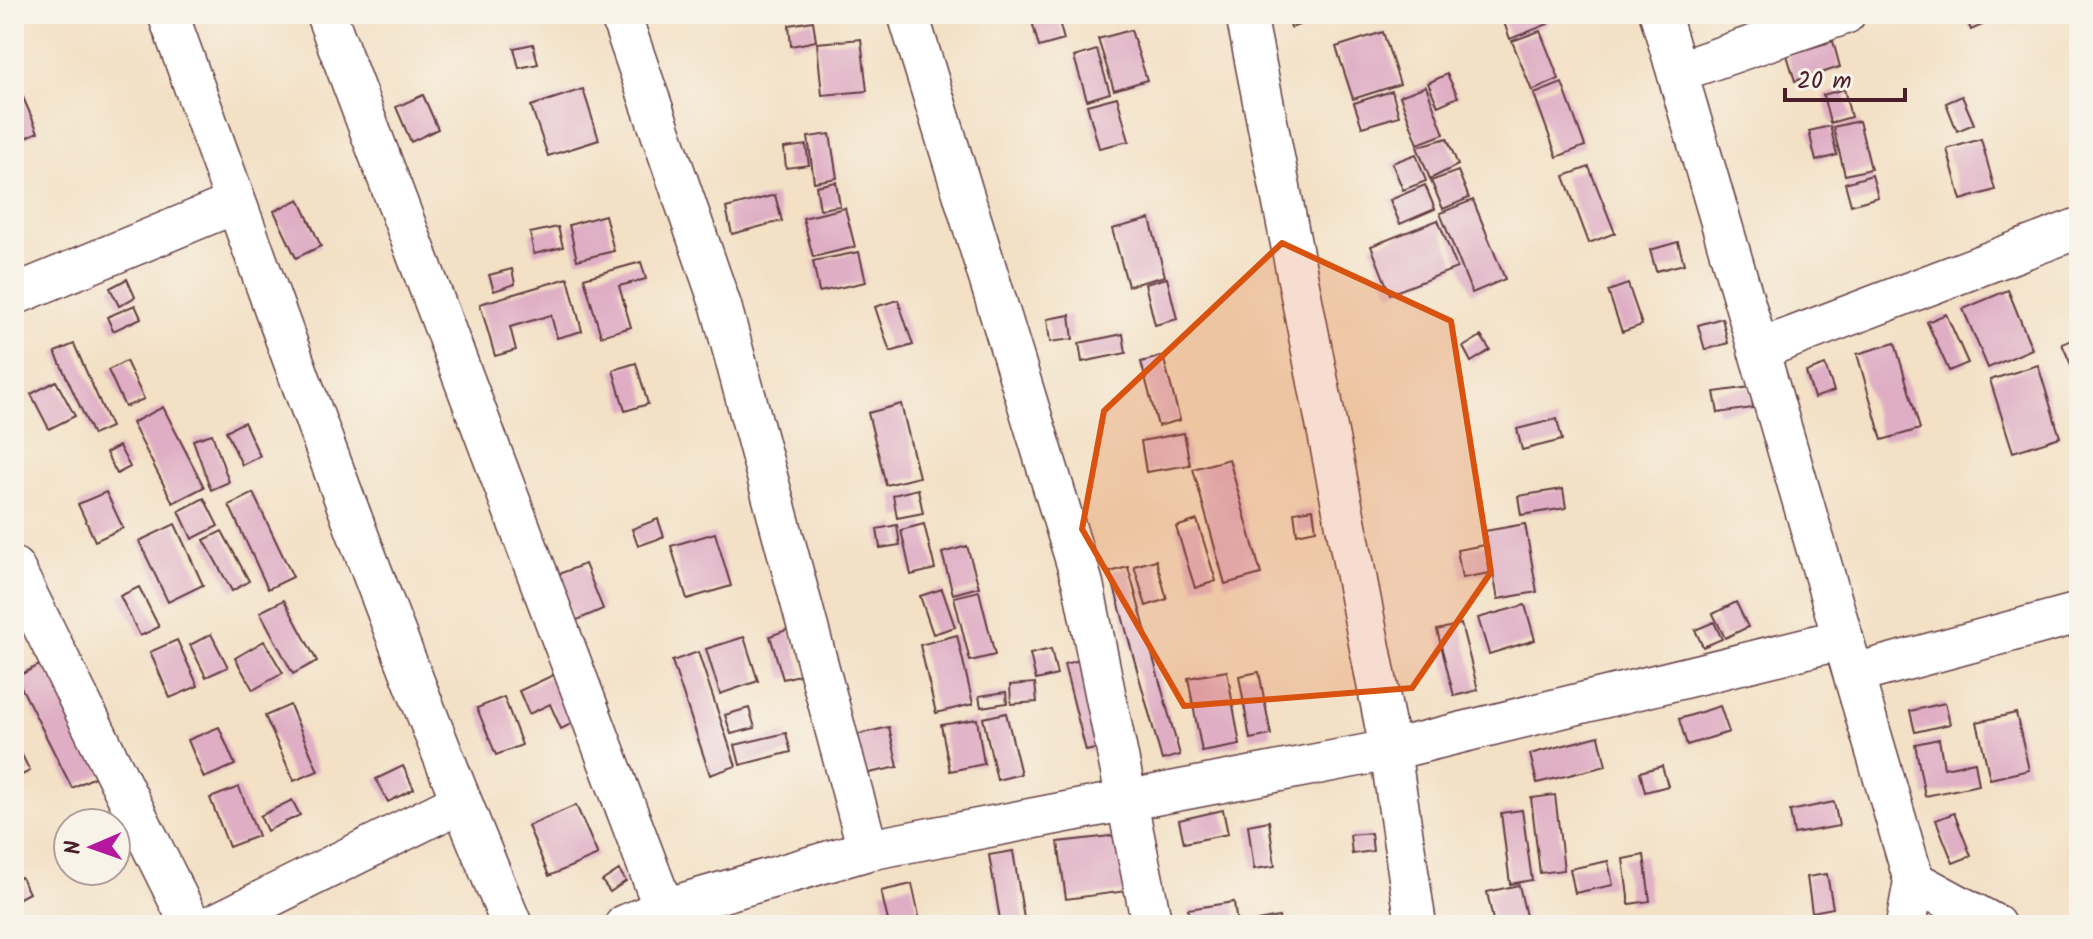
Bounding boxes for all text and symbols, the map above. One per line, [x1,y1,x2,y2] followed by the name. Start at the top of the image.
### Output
[1785,52,1905,102] scale bar
[1797,62,1852,101] text: 20 m
[52,807,132,887] north arrow
[57,840,92,855] text: N

